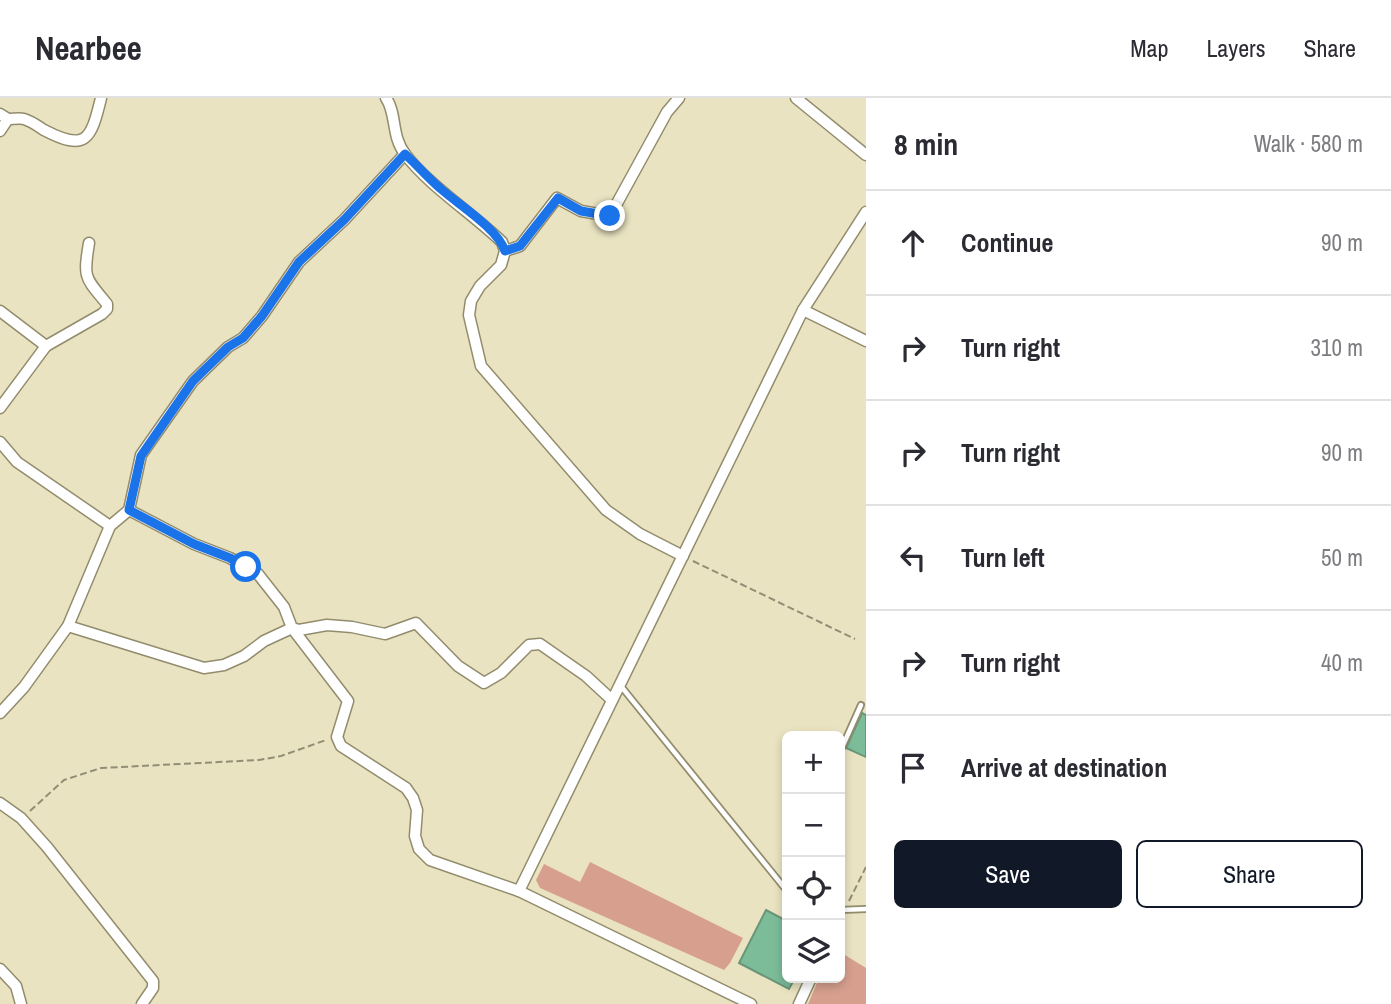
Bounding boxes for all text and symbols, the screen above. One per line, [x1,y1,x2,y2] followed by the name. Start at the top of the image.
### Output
[35,26,142,70] text: Nearbee
[1130,32,1168,64] text: Map
[1206,32,1265,64] text: Layers
[1303,32,1356,64] text: Share
[894,124,958,164] text: 8 min
[1254,128,1363,159] text: Walk · 580 m
[594,200,625,231] route end
[894,224,932,262] icon: ahead
[961,225,1053,260] text: Continue
[1321,227,1363,258] text: 90 m
[894,329,932,367] icon: right
[961,330,1060,365] text: Turn right
[1311,332,1363,363] text: 310 m
[894,434,932,472] icon: right
[961,435,1060,470] text: Turn right
[1321,437,1363,468] text: 90 m
[894,539,932,577] icon: left
[961,540,1045,575] text: Turn left
[1321,542,1363,573] text: 50 m
[230,551,261,582] route start
[894,644,932,682] icon: right
[961,645,1060,680] text: Turn right
[1321,647,1363,678] text: 40 m
[782,731,845,983] map controls
[782,731,845,794] button: +
[894,749,932,787] icon: arrive
[961,750,1167,785] text: Arrive at destination
[782,794,845,857] button: −
[894,840,1122,908] button: Save
[1136,840,1363,908] button: Share
[782,857,845,920] button: locate
[782,920,845,983] button: layers

